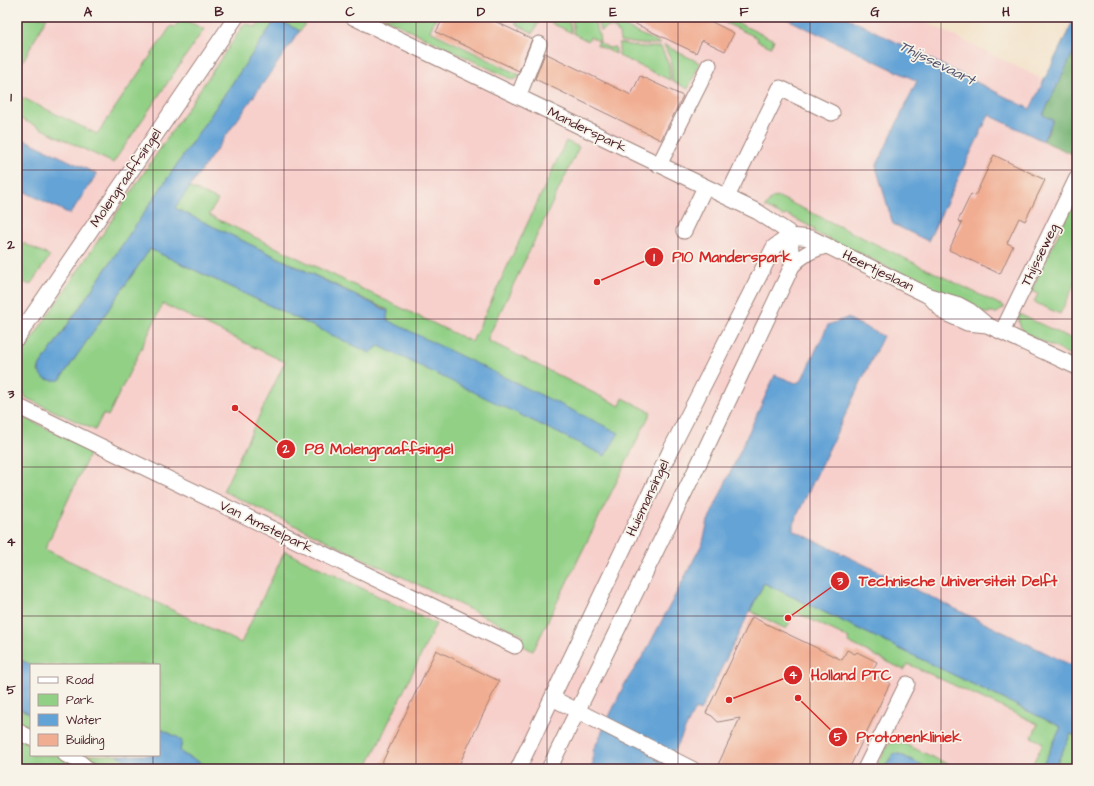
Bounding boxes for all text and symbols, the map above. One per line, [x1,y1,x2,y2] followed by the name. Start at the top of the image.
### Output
[84,3,93,21] text: A
[214,3,224,21] text: B
[345,3,355,21] text: C
[477,3,486,21] text: D
[609,3,617,21] text: E
[739,3,749,21] text: F
[870,3,880,21] text: G
[1002,3,1010,21] text: H
[895,36,980,91] water label: Thijssevaart
[10,88,12,106] text: 1
[544,102,631,158] street label: Manderspark
[86,125,166,231] street label: Molengraaffsingel
[1016,220,1064,290] street label: Thijsseweg
[6,236,15,254] text: 2
[644,244,800,271] callout: P10 Manderspark
[839,245,917,297] street label: Heertjeslaan
[672,247,793,268] text: P10 Manderspark
[653,249,655,266] text: 1
[7,385,15,403] text: 3
[276,435,461,462] callout: P8 Molengraaffsingel
[305,439,454,462] text: P8 Molengraaffsingel
[282,441,290,458] text: 2
[621,456,675,540] street label: Huismansingel
[216,496,317,559] street label: Van Amstelpark
[7,533,16,551] text: 4
[830,567,1065,594] callout: Technische Universiteit Delft
[858,571,1058,592] text: Technische Universiteit Delft
[836,573,844,590] text: 3
[783,661,899,688] callout: Holland PTC
[30,664,160,756] legend
[811,665,892,686] text: Holland PTC
[789,667,798,684] text: 4
[66,672,94,689] text: Road
[6,681,16,699] text: 5
[66,692,94,709] text: Park
[66,712,102,729] text: Water
[828,723,969,750] callout: Protonenkliniek
[857,727,962,748] text: Protonenkliniek
[834,729,843,746] text: 5
[66,732,104,750] text: Building

